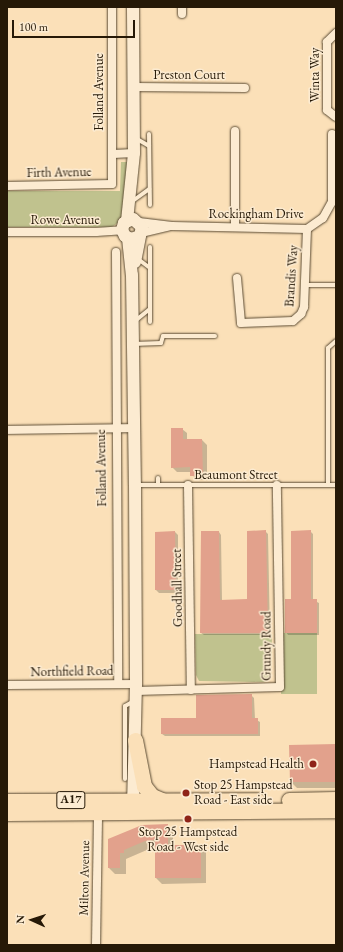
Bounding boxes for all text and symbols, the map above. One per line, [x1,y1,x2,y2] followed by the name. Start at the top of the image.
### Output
[14,12,137,38] scale bar
[19,19,48,35] text: 100 m
[307,48,323,102] street label: Winta Way
[91,53,107,131] street label: Folland Avenue
[153,67,225,83] street label: Preston Court
[26,165,92,181] street label: Firth Avenue
[208,206,304,222] street label: Rockingham Drive
[30,212,100,228] street label: Rowe Avenue
[282,245,302,307] street label: Brandis Way
[94,429,110,507] street label: Folland Avenue
[194,467,278,483] street label: Beaumont Street
[170,549,186,627] street label: Goodhall Street
[259,611,275,681] street label: Grundy Road
[30,663,114,681] street label: Northfield Road
[209,756,304,772] place label: Hampstead Health
[307,758,319,770] marker: Hampstead Health
[194,778,293,809] place label: Stop 25 Hampstead Road - East side
[181,788,191,798] marker: Stop 25 Hampstead Road - East side
[56,790,86,810] road number: A17
[183,814,193,824] marker: Stop 25 Hampstead Road - West side
[139,825,237,856] place label: Stop 25 Hampstead Road - West side
[77,840,93,916] street label: Milton Avenue
[12,900,52,940] north arrow
[13,915,27,924] text: N

